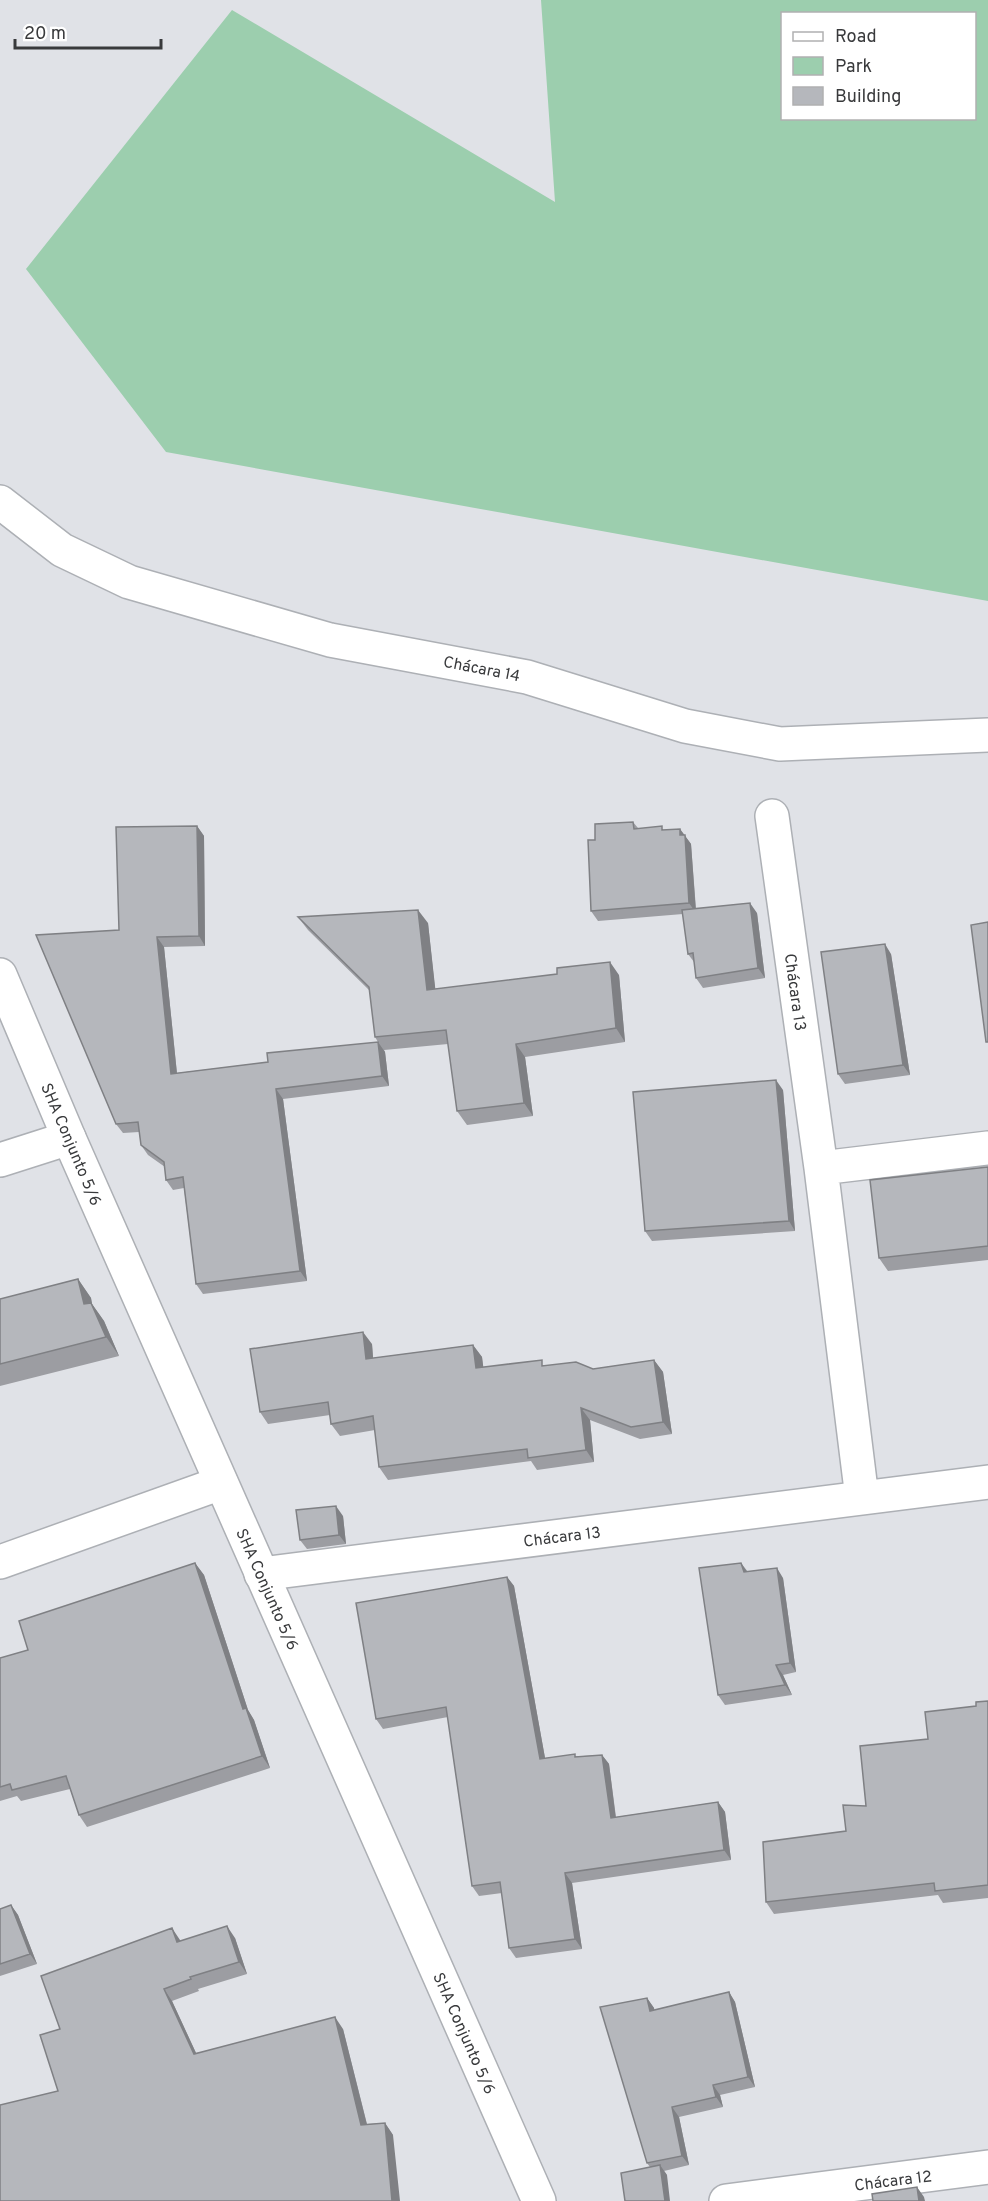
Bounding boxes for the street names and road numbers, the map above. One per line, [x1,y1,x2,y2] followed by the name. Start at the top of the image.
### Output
[441,653,522,687] street label: Chácara 14
[779,952,809,1032] street label: Chácara 13
[35,1081,105,1209] street label: SHA Conjunto 5/6
[522,1523,602,1553] street label: Chácara 13
[230,1526,302,1654] street label: SHA Conjunto 5/6
[427,1970,499,2098] street label: SHA Conjunto 5/6
[853,2167,933,2197] street label: Chácara 12

